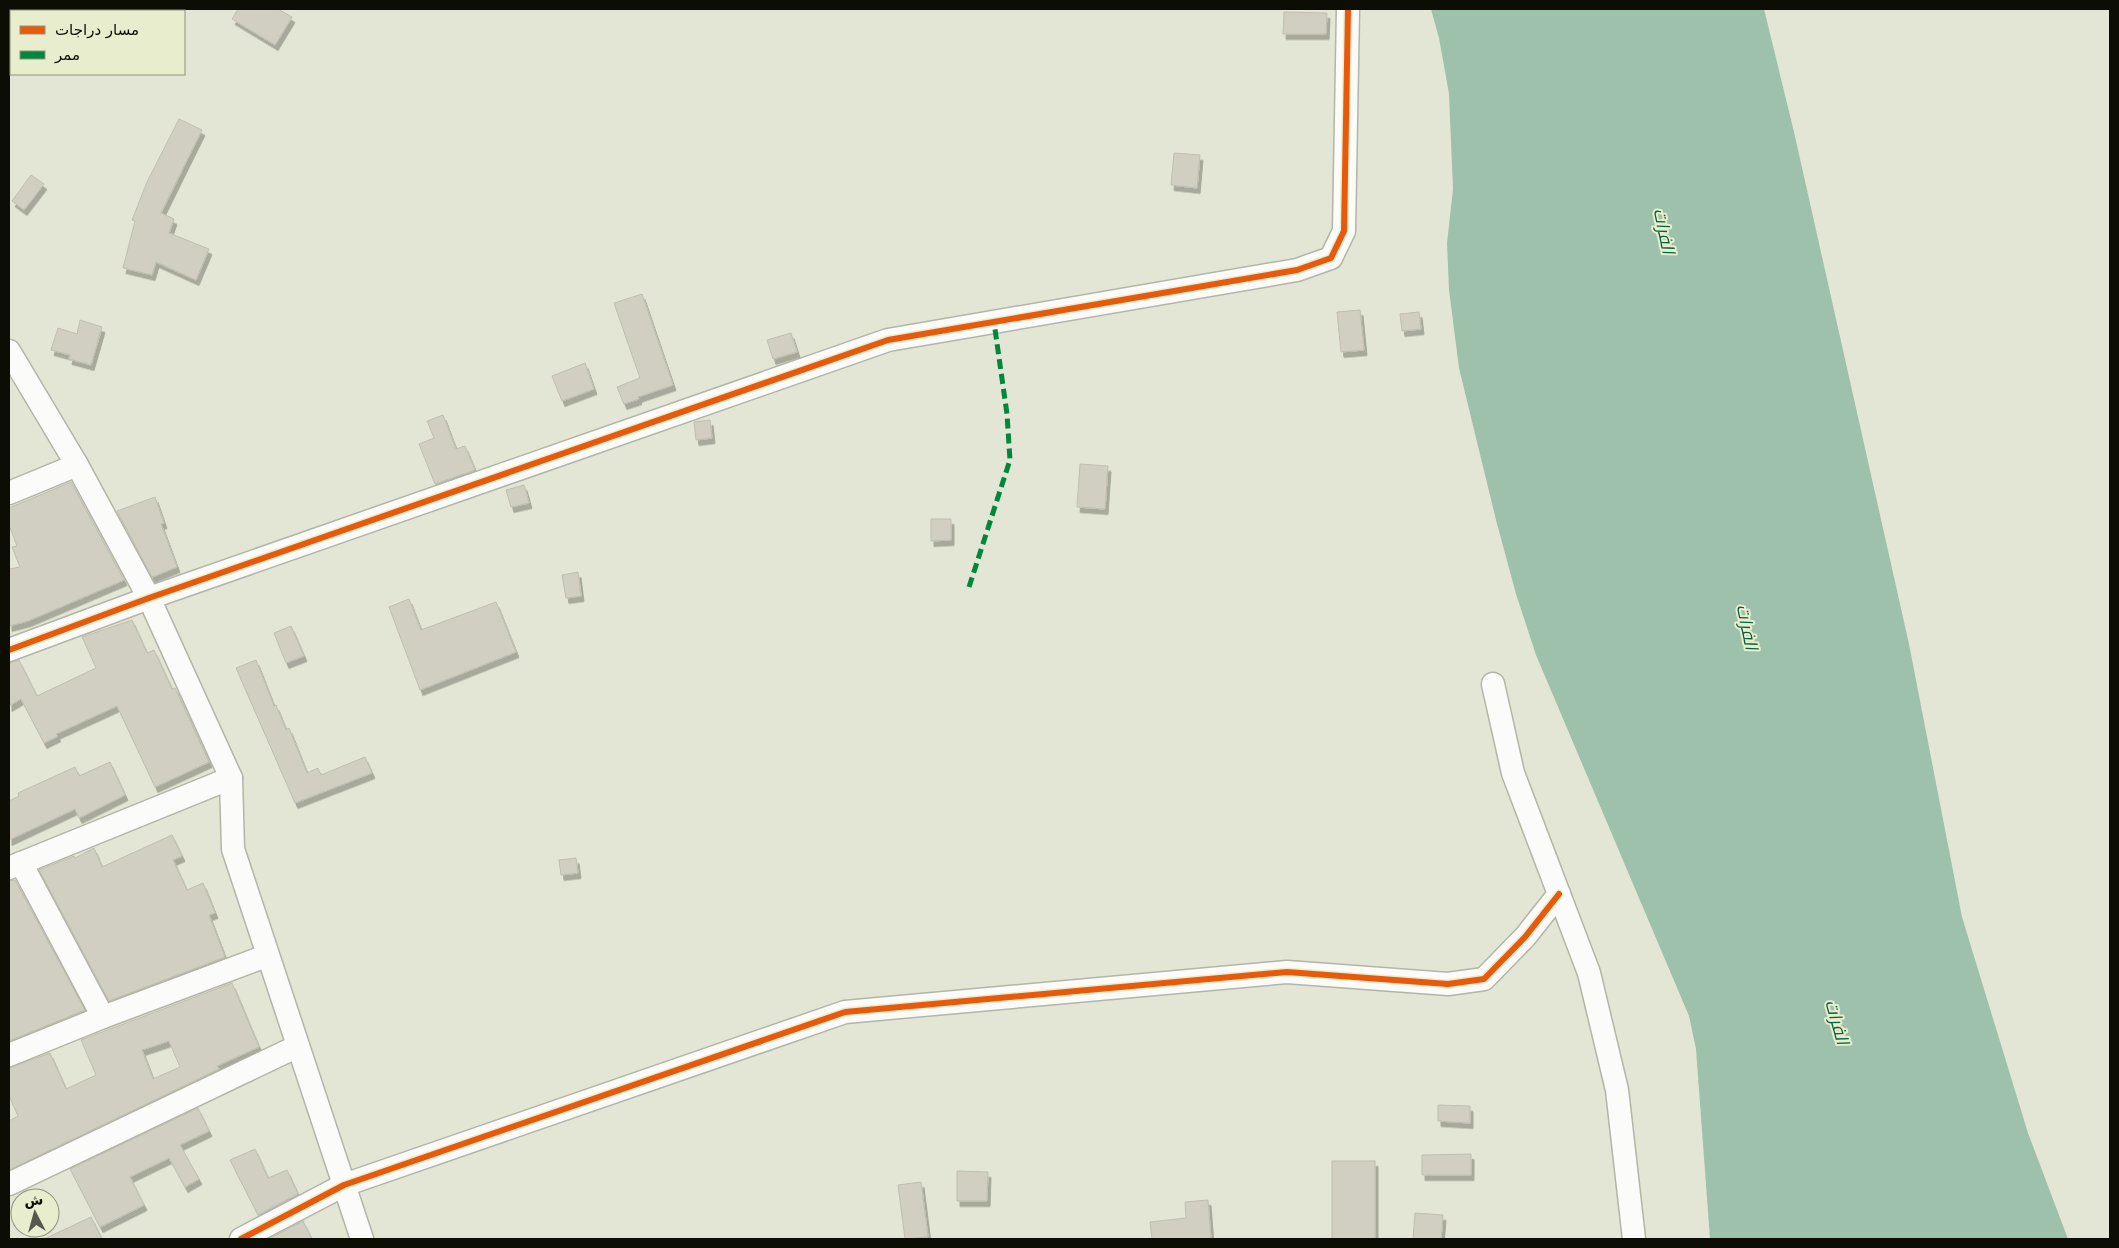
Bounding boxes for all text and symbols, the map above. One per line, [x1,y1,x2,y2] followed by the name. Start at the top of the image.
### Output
[10,10,185,75] legend
[55,21,139,39] text: مسار دراجات
[54,46,80,64] text: ممر
[1649,206,1680,258] water label: الفرات
[1732,602,1763,654] water label: الفرات
[1821,997,1854,1049] water label: الفرات
[10,1188,60,1238] north arrow
[23,1191,44,1209] text: ش

